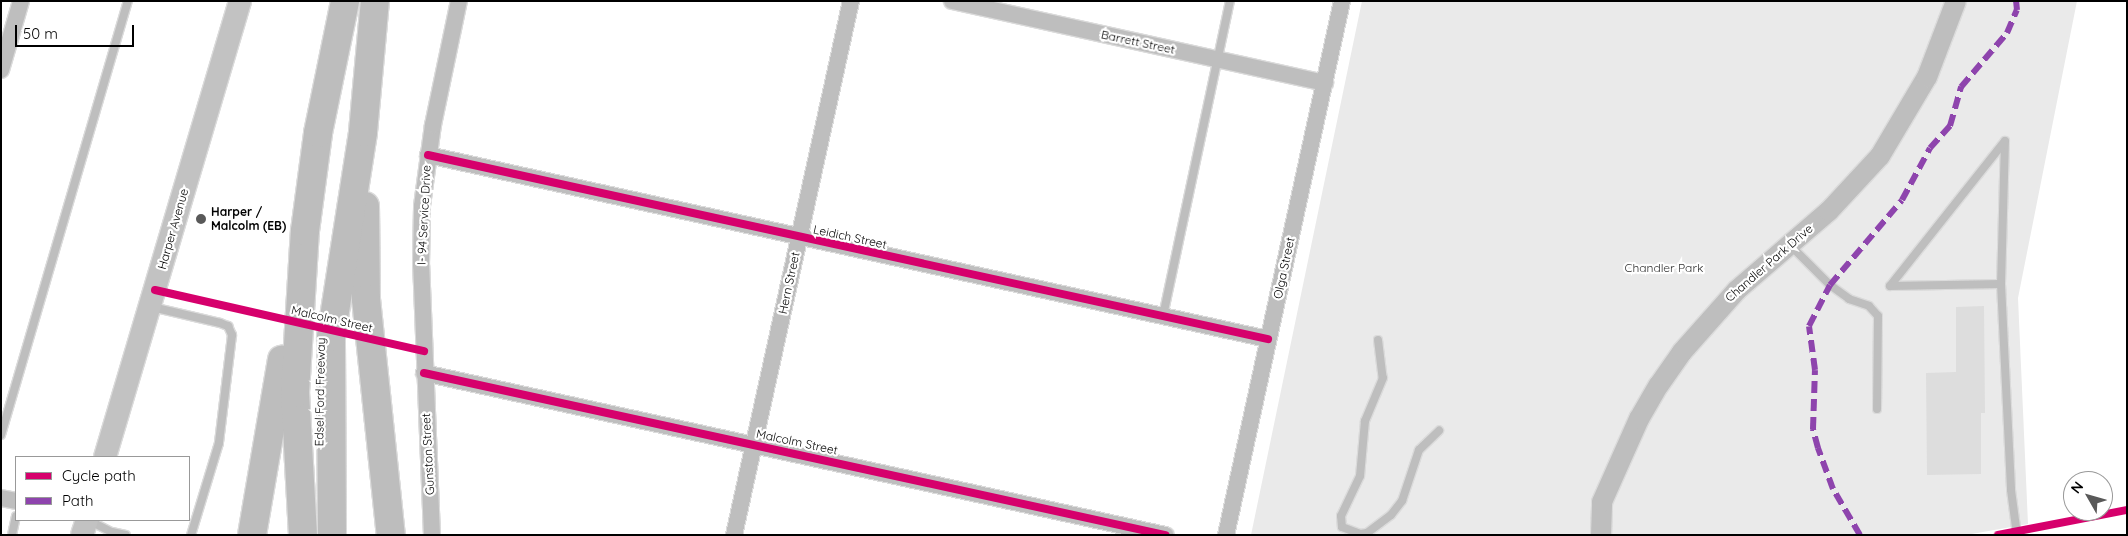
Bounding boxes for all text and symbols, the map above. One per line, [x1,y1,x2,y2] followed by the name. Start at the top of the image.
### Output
[18,15,136,47] scale bar
[23,24,58,43] text: 50 m
[1100,27,1176,57] street label: Barrett Street
[414,165,434,265] street label: I- 94 Service Drive
[155,187,191,271] street label: Harper Avenue
[211,205,286,233] place label: Harper / Malcolm (EB)
[195,213,207,225] marker: Harper / Malcolm (EB)
[1722,221,1816,305] street label: Chandler Park Drive
[812,222,888,252] street label: Leidich Street
[1270,236,1298,300] street label: Olga Street
[775,251,803,315] street label: Hern Street
[1625,261,1703,275] park label: Chandler Park
[290,303,374,335] street label: Malcolm Street
[312,337,328,447] street label: Edsel Ford Freeway
[419,413,437,495] street label: Gunston Street
[755,426,839,458] street label: Malcolm Street
[15,456,190,521] legend
[62,466,136,485] text: Cycle path
[2063,471,2113,521] north arrow
[2067,478,2087,497] text: N
[62,491,94,510] text: Path

